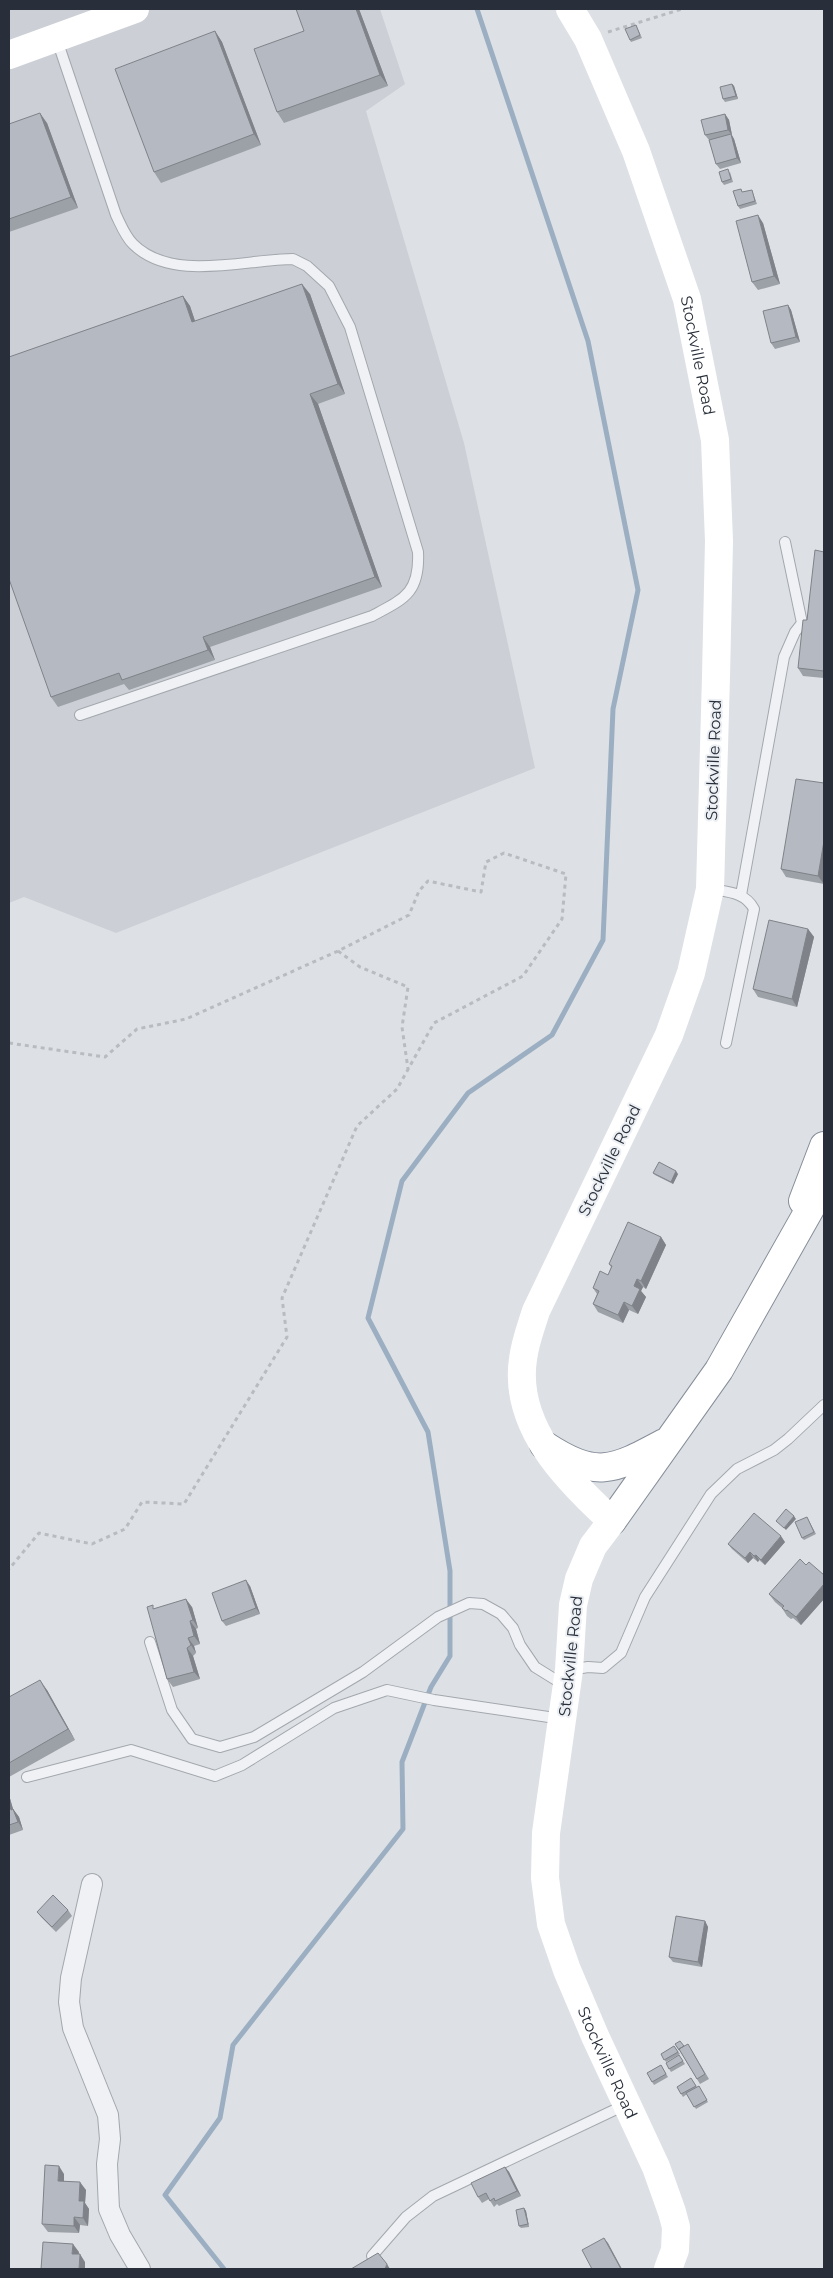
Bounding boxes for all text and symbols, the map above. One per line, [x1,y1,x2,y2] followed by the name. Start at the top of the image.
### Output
[677,294,719,417] street label: Stockville Road
[702,699,725,821] street label: Stockville Road
[574,1102,645,1219] street label: Stockville Road
[555,1595,586,1717] street label: Stockville Road
[574,2004,641,2122] street label: Stockville Road

